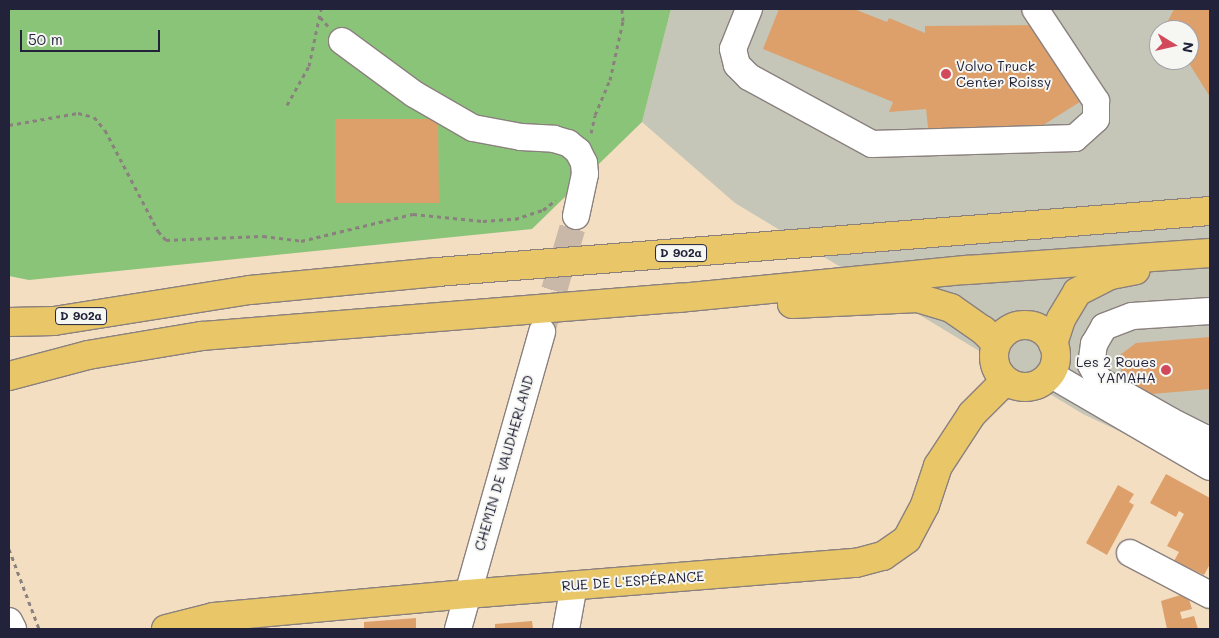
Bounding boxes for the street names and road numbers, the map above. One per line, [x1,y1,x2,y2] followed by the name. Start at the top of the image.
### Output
[655,244,707,262] road number: D 902a
[55,306,107,326] road number: D 902a
[471,373,537,553] street label: CHEMIN DE VAUDHERLAND
[561,568,705,594] street label: RUE DE L'ESPÉRANCE

